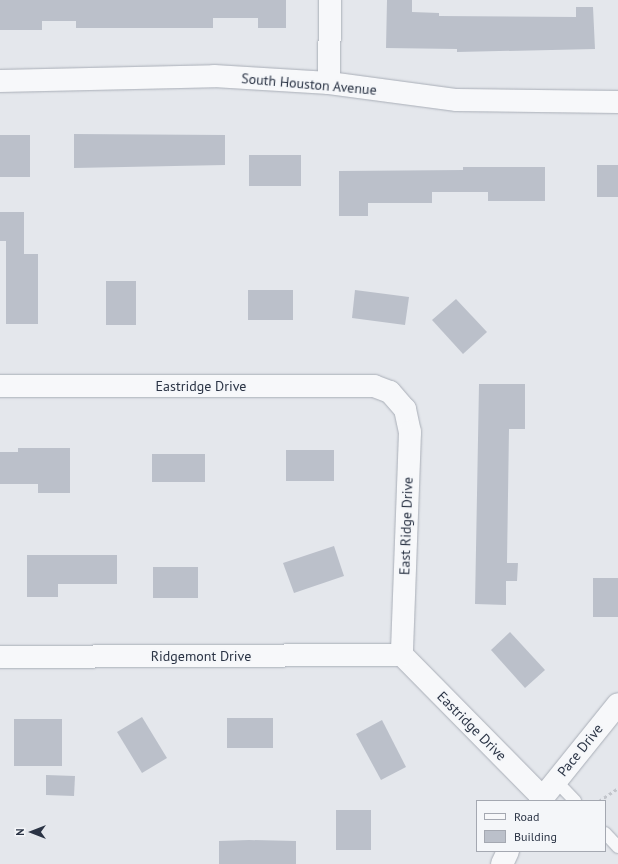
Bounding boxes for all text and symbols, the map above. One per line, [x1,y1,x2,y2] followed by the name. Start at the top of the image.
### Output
[240,70,378,98] street label: South Houston Avenue
[156,378,246,394] street label: Eastridge Drive
[396,477,416,575] street label: East Ridge Drive
[151,648,251,664] street label: Ridgemont Drive
[434,688,510,764] street label: Eastridge Drive
[554,720,606,780] street label: Pace Drive
[476,800,606,852] legend
[514,809,539,824] text: Road
[12,812,52,852] north arrow
[13,828,27,836] text: N
[514,829,557,844] text: Building

